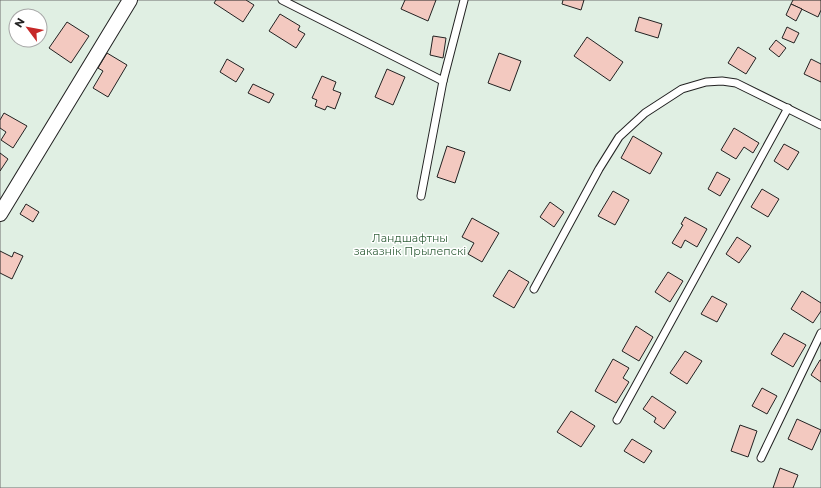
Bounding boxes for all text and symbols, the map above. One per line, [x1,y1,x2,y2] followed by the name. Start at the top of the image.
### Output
[8,8,48,48] north arrow
[11,15,28,30] text: N
[354,231,466,258] park label: Ландшафтны заказнік Прылепскі

